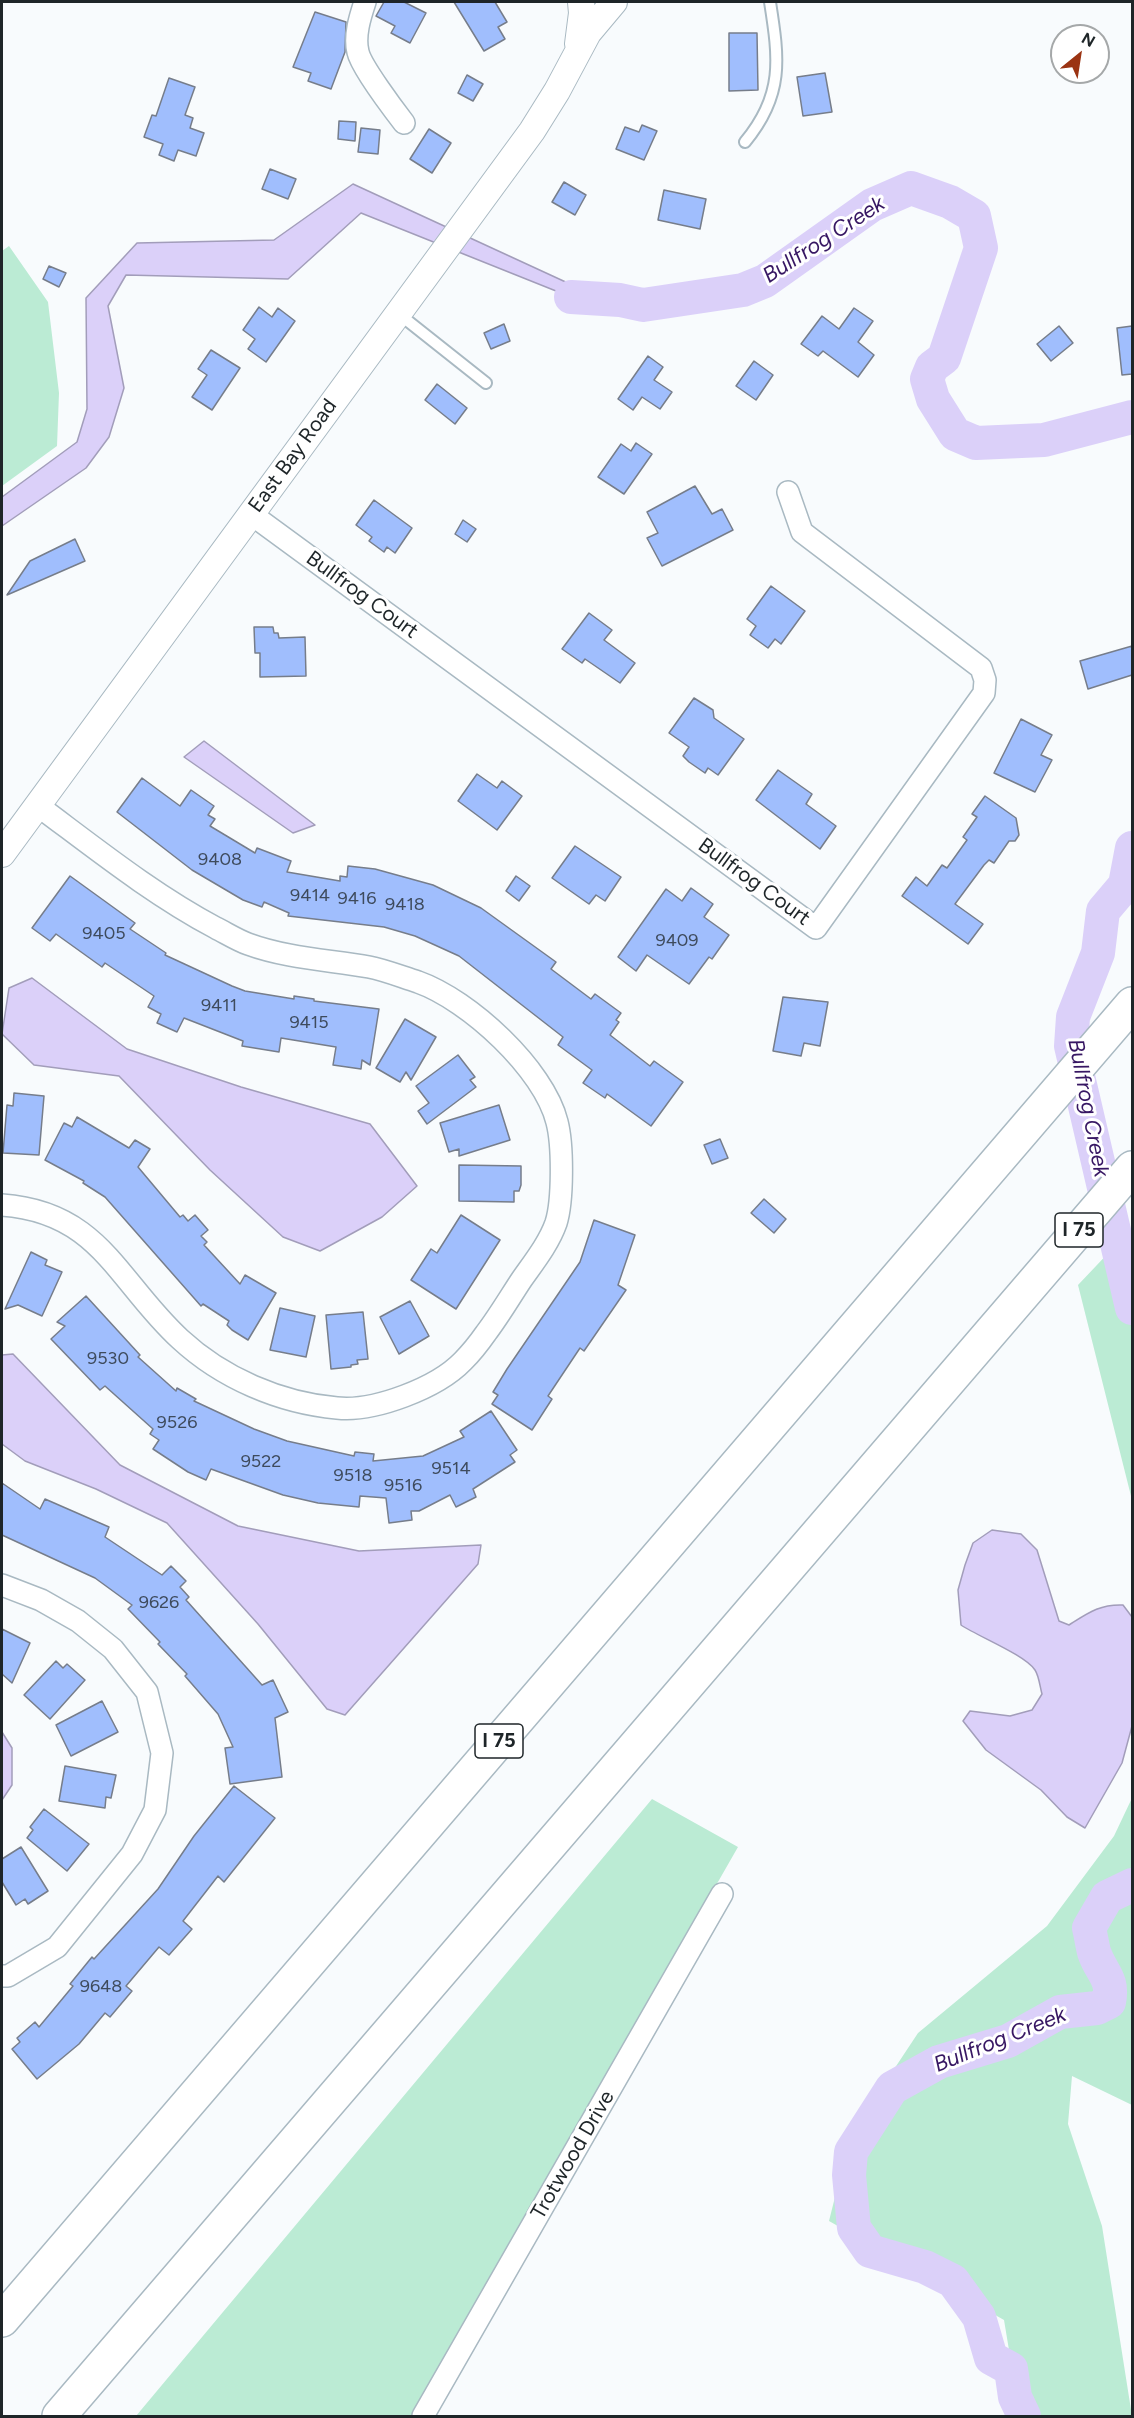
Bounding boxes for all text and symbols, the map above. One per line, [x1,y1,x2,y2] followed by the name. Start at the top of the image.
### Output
[1050,24,1110,84] north arrow
[1078,28,1098,51] text: N
[758,191,890,289] water label: Bullfrog Creek
[243,394,343,518] street label: East Bay Road
[301,546,423,644] street label: Bullfrog Court
[693,833,815,931] street label: Bullfrog Court
[198,849,242,871] house number: 9408
[290,885,330,907] house number: 9414
[338,888,376,910] house number: 9416
[385,894,425,916] house number: 9418
[82,923,126,945] house number: 9405
[655,930,699,952] house number: 9409
[201,995,237,1017] house number: 9411
[289,1012,329,1034] house number: 9415
[1062,1037,1114,1179] water label: Bullfrog Creek
[1055,1213,1103,1247] road number: I 75
[87,1348,129,1370] house number: 9530
[157,1412,197,1434] house number: 9526
[241,1451,281,1473] house number: 9522
[431,1458,471,1480] house number: 9514
[333,1465,373,1487] house number: 9518
[384,1475,422,1497] house number: 9516
[139,1592,179,1614] house number: 9626
[475,1724,523,1758] road number: I 75
[80,1976,122,1998] house number: 9648
[930,2001,1070,2079] water label: Bullfrog Creek
[526,2086,620,2224] street label: Trotwood Drive

